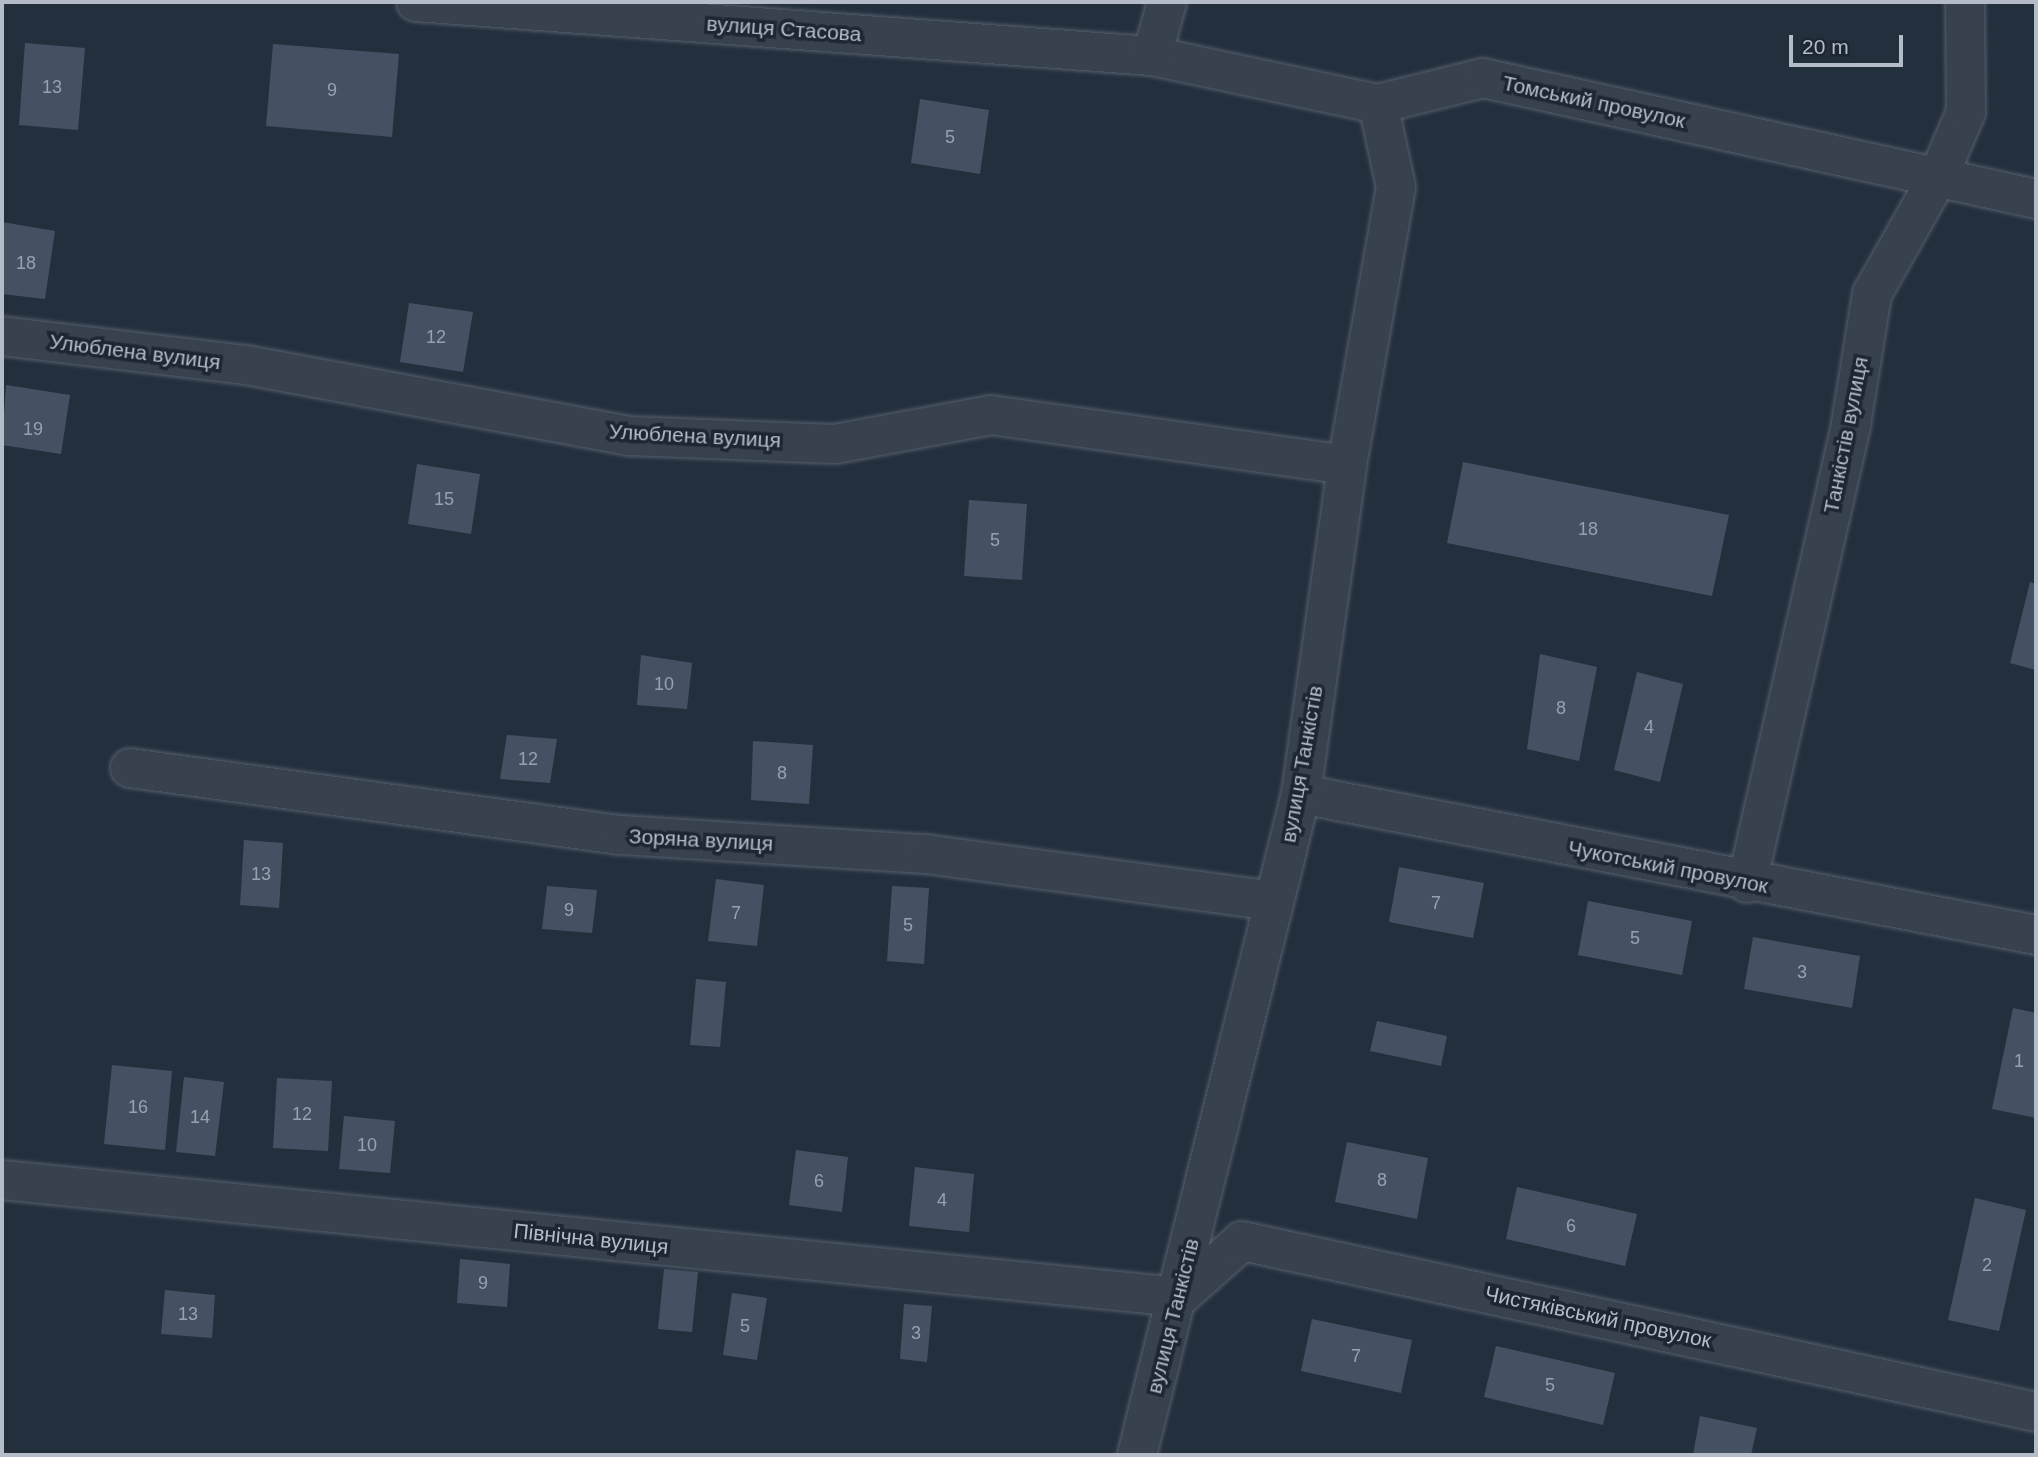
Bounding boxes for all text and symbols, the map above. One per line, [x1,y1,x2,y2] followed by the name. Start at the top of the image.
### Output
[706,11,862,47] street label: вулиця Стасова
[1793,21,1907,65] scale bar
[1802,35,1849,58] text: 20 m
[1500,70,1688,134] street label: Томський провулок
[42,76,62,98] house number: 13
[327,79,337,101] house number: 9
[945,126,955,148] house number: 5
[16,252,36,274] house number: 18
[426,326,446,348] house number: 12
[48,329,222,375] street label: Улюблена вулиця
[1818,355,1874,515] street label: Танкістів вулиця
[23,418,43,440] house number: 19
[608,419,782,453] street label: Улюблена вулиця
[434,488,454,510] house number: 15
[1578,518,1598,540] house number: 18
[990,529,1000,551] house number: 5
[654,673,674,695] house number: 10
[1276,684,1328,844] street label: вулиця Танкістів
[1556,697,1566,719] house number: 8
[1644,716,1654,738] house number: 4
[518,748,538,770] house number: 12
[777,762,787,784] house number: 8
[628,824,774,856] street label: Зоряна вулиця
[1566,835,1770,899] street label: Чукотський провулок
[251,863,271,885] house number: 13
[1431,892,1441,914] house number: 7
[564,899,574,921] house number: 9
[731,902,741,924] house number: 7
[903,914,913,936] house number: 5
[1630,927,1640,949] house number: 5
[1797,961,1807,983] house number: 3
[2014,1050,2024,1072] house number: 1
[128,1096,148,1118] house number: 16
[292,1103,312,1125] house number: 12
[190,1106,210,1128] house number: 14
[357,1134,377,1156] house number: 10
[1377,1169,1387,1191] house number: 8
[814,1170,824,1192] house number: 6
[937,1189,947,1211] house number: 4
[1566,1215,1576,1237] house number: 6
[512,1218,670,1260] street label: Північна вулиця
[1142,1236,1204,1396] street label: вулиця Танкістів
[1982,1254,1992,1276] house number: 2
[478,1272,488,1294] house number: 9
[1483,1281,1713,1353] street label: Чистяківський провулок
[178,1303,198,1325] house number: 13
[740,1315,750,1337] house number: 5
[911,1322,921,1344] house number: 3
[1351,1345,1361,1367] house number: 7
[1545,1374,1555,1396] house number: 5

